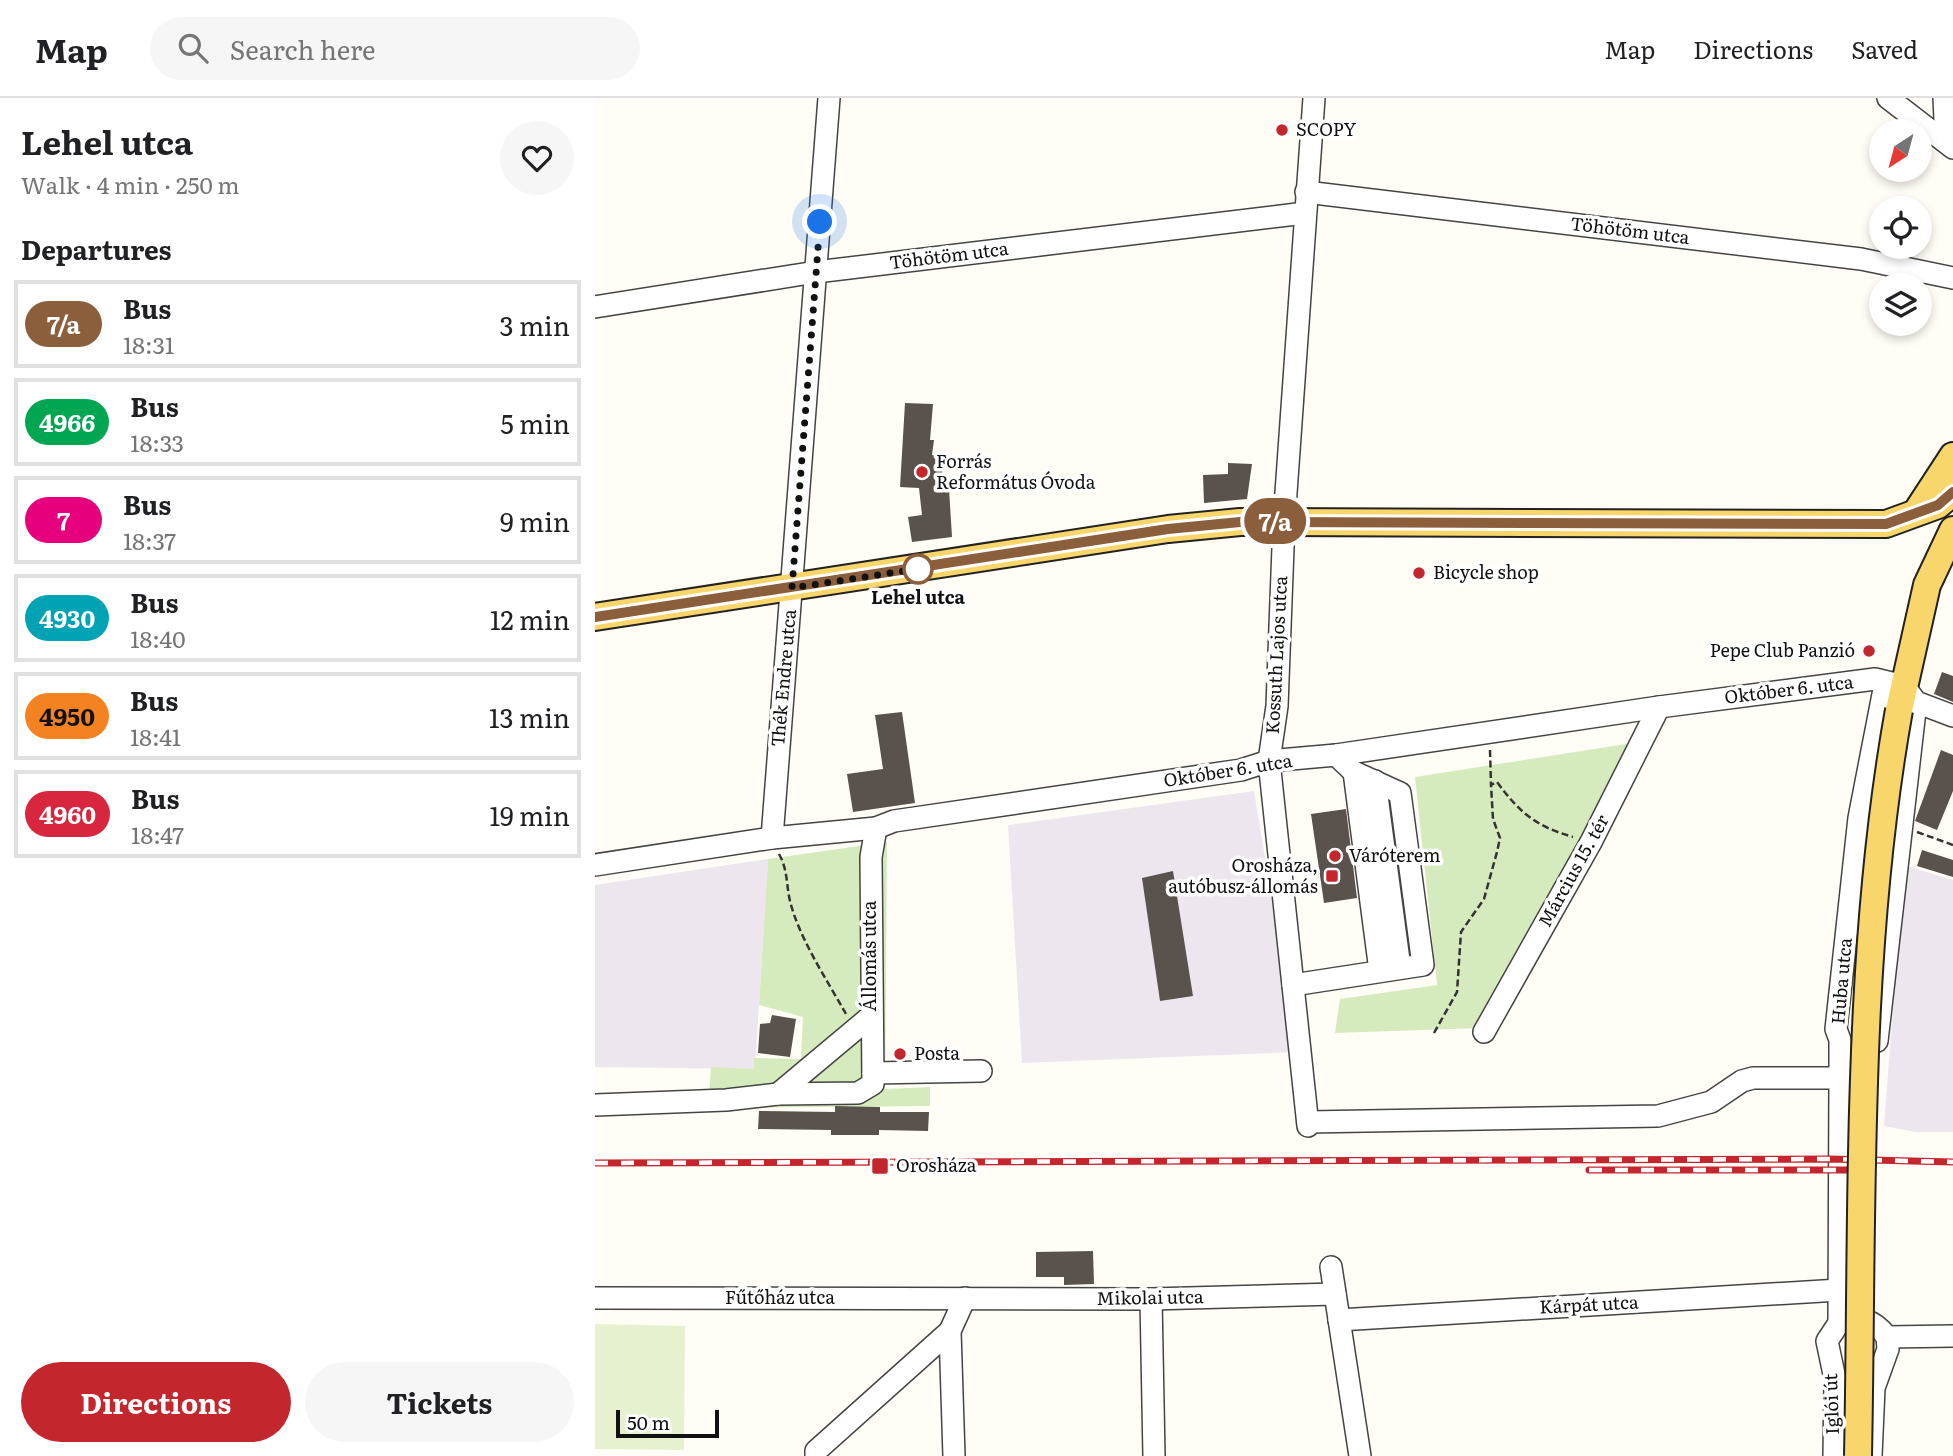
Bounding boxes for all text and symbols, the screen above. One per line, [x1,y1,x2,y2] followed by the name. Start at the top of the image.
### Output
[150,17,640,80] search box
[35,24,108,73] text: Map
[174,29,212,67] icon: search
[230,29,376,68] text: Search here
[1604,31,1655,66] text: Map
[1693,31,1813,66] text: Directions
[1851,31,1918,66] text: Saved
[1296,115,1357,142] place label: SCOPY
[21,116,193,165] text: Lehel utca
[1869,119,1932,182] north arrow
[1869,119,1932,336] map controls
[500,121,574,195] button: heart
[1274,122,1290,138] marker: SCOPY
[21,167,240,201] text: Walk · 4 min · 250 m
[1869,196,1932,259] button: locate
[802,204,837,239] your location
[1569,209,1692,250] street label: Töhötöm utca
[21,229,172,268] text: Departures
[888,234,1010,275] street label: Töhötöm utca
[1869,273,1932,336] button: layers
[123,288,171,327] text: Bus
[500,305,570,344] text: 3 min
[47,306,80,341] text: 7/a
[123,327,174,361] text: 18:31
[130,386,179,425] text: Bus
[501,403,570,442] text: 5 min
[39,404,95,439] text: 4966
[130,425,184,459] text: 18:33
[936,447,1096,495] place label: Forrás Református Óvoda
[914,464,930,480] marker: Forrás Református Óvoda
[123,484,171,523] text: Bus
[1235,498,1315,544] line badge: 7/a
[500,501,570,540] text: 9 min
[57,502,70,537] text: 7
[1258,503,1292,538] text: 7/a
[123,523,176,557] text: 18:37
[903,554,933,584] marker: Lehel utca
[1433,558,1539,585] place label: Bicycle shop
[1411,565,1427,581] marker: Bicycle shop
[1258,575,1293,735] street label: Kossuth Lajos utca
[130,582,179,621] text: Bus
[871,583,966,610] place label: Lehel utca
[490,599,570,638] text: 12 min
[39,600,95,635] text: 4930
[763,608,802,748] street label: Thék Endre utca
[130,621,185,655] text: 18:40
[1710,636,1855,663] place label: Pepe Club Panzió
[1861,643,1877,659] marker: Pepe Club Panzió
[1723,667,1855,710] street label: Október 6. utca
[130,680,178,719] text: Bus
[489,697,570,736] text: 13 min
[39,698,95,733] text: 4950
[130,719,181,753] text: 18:41
[1162,746,1294,793] street label: Október 6. utca
[131,778,179,817] text: Bus
[490,795,570,834] text: 19 min
[39,796,96,831] text: 4960
[1531,809,1615,931] street label: Március 15. tér
[131,817,184,851] text: 18:47
[1349,841,1440,868] place label: Váróterem
[1327,848,1343,864] marker: Váróterem
[1168,851,1318,899] place label: Orosháza, autóbusz-állomás
[1324,868,1340,884] marker: Orosháza, autóbusz-állomás
[855,900,882,1011] street label: Állomás utca
[1823,936,1858,1025] street label: Huba utca
[914,1039,960,1066] place label: Posta
[892,1046,908,1062] marker: Posta
[896,1151,977,1178] place label: Orosháza
[870,1156,890,1176] marker: Orosháza
[1096,1282,1204,1311] street label: Mikolai utca
[725,1283,835,1310] street label: Fűtőház utca
[1539,1287,1639,1320] street label: Kárpát utca
[21,1362,291,1442] button: Directions
[305,1362,574,1442] button: Tickets
[1816,1372,1845,1435] street label: Iglói út
[616,1407,719,1439] scale bar
[627,1408,670,1436] text: 50 m

